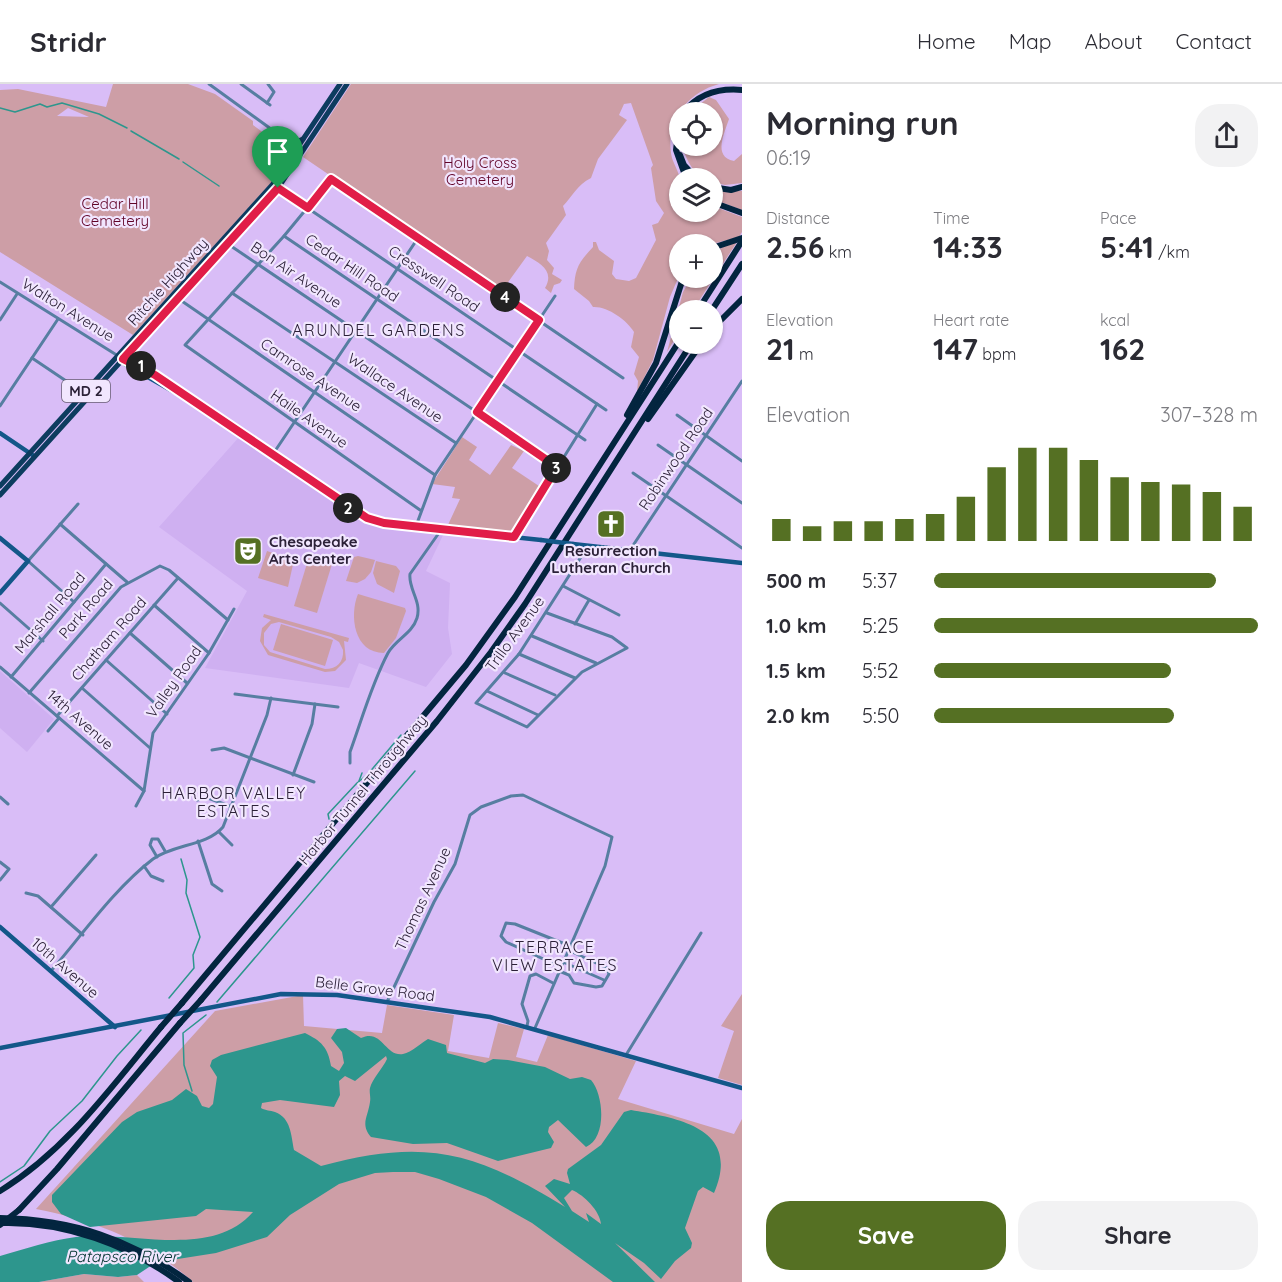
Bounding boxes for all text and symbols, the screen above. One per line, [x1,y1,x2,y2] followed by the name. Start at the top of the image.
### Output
[30,24,107,59] text: Stridr
[917,28,976,54] text: Home
[1009,28,1052,54] text: Map
[1085,28,1143,54] text: About
[1176,28,1252,54] text: Contact
[669,102,723,354] map controls
[669,102,723,156] button: locate
[766,102,959,143] text: Morning run
[1195,104,1258,167] button: share
[252,126,303,188] pin
[261,135,294,168] icon: arrive
[766,145,811,170] text: 06:19
[443,153,517,189] park label: Holy Cross Cemetery
[669,168,723,222] button: layers
[81,194,149,230] park label: Cedar Hill Cemetery
[766,208,830,228] text: Distance
[933,208,970,228] text: Time
[1100,208,1136,228] text: Pace
[766,228,824,266] text: 2.56
[933,228,1003,266] text: 14:33
[1100,228,1154,266] text: 5:41
[302,229,403,306] street label: Cedar Hill Road
[123,234,212,329] street label: Ritchie Highway
[669,234,723,288] button: +
[247,237,345,312] street label: Bon Air Avenue
[385,241,483,316] street label: Cresswell Road
[824,242,852,262] text: km
[1154,242,1190,262] text: /km
[19,274,118,345] street label: Walton Avenue
[490,282,520,312] pin: 4
[500,287,510,307] text: 4
[669,300,723,354] button: −
[766,310,833,330] text: Elevation
[933,310,1009,330] text: Heart rate
[1100,310,1130,330] text: kcal
[292,320,466,340] district label: ARUNDEL GARDENS
[766,330,795,368] text: 21
[933,330,978,368] text: 147
[1100,330,1145,368] text: 162
[257,334,365,415] street label: Camrose Avenue
[795,344,814,364] text: m
[978,344,1016,364] text: bpm
[344,349,447,427] street label: Wallace Avenue
[126,351,156,381] pin: 1
[138,356,144,376] text: 1
[62,380,110,402] road number: MD 2
[267,385,352,452] street label: Haile Avenue
[766,402,850,427] text: Elevation
[1160,402,1258,427] text: 307–328 m
[634,404,717,514] street label: Robinwood Road
[541,453,571,483] pin: 3
[552,458,560,478] text: 3
[333,493,363,523] pin: 2
[343,498,353,518] text: 2
[595,508,627,540] church icon: Resurrection Lutheran Church
[269,532,358,568] place label: Chesapeake Arts Center
[232,535,264,567] theatre icon: Chesapeake Arts Center
[551,541,671,577] place label: Resurrection Lutheran Church
[10,568,89,657] street label: Marshall Road
[766,568,826,593] text: 500 m
[862,568,897,593] text: 5:37
[54,575,117,642] street label: Park Road
[481,592,548,675] street label: Trillo Avenue
[67,593,150,685] street label: Chatham Road
[766,613,826,638] text: 1.0 km
[862,613,899,638] text: 5:25
[142,642,205,722] street label: Valley Road
[766,658,826,683] text: 1.5 km
[862,658,899,683] text: 5:52
[43,685,118,754] street label: 14th Avenue
[766,703,830,728] text: 2.0 km
[862,703,899,728] text: 5:50
[294,711,431,869] street label: Harbor Tunnel Throughway
[161,783,307,821] district label: HARBOR VALLEY ESTATES
[390,844,455,953] street label: Thomas Avenue
[28,933,103,1002] street label: 10th Avenue
[492,937,618,975] district label: TERRACE VIEW ESTATES
[314,972,436,1005] street label: Belle Grove Road
[766,1201,1006,1270] button: Save
[1018,1201,1258,1270] button: Share
[66,1246,180,1266] water label: Patapsco River

